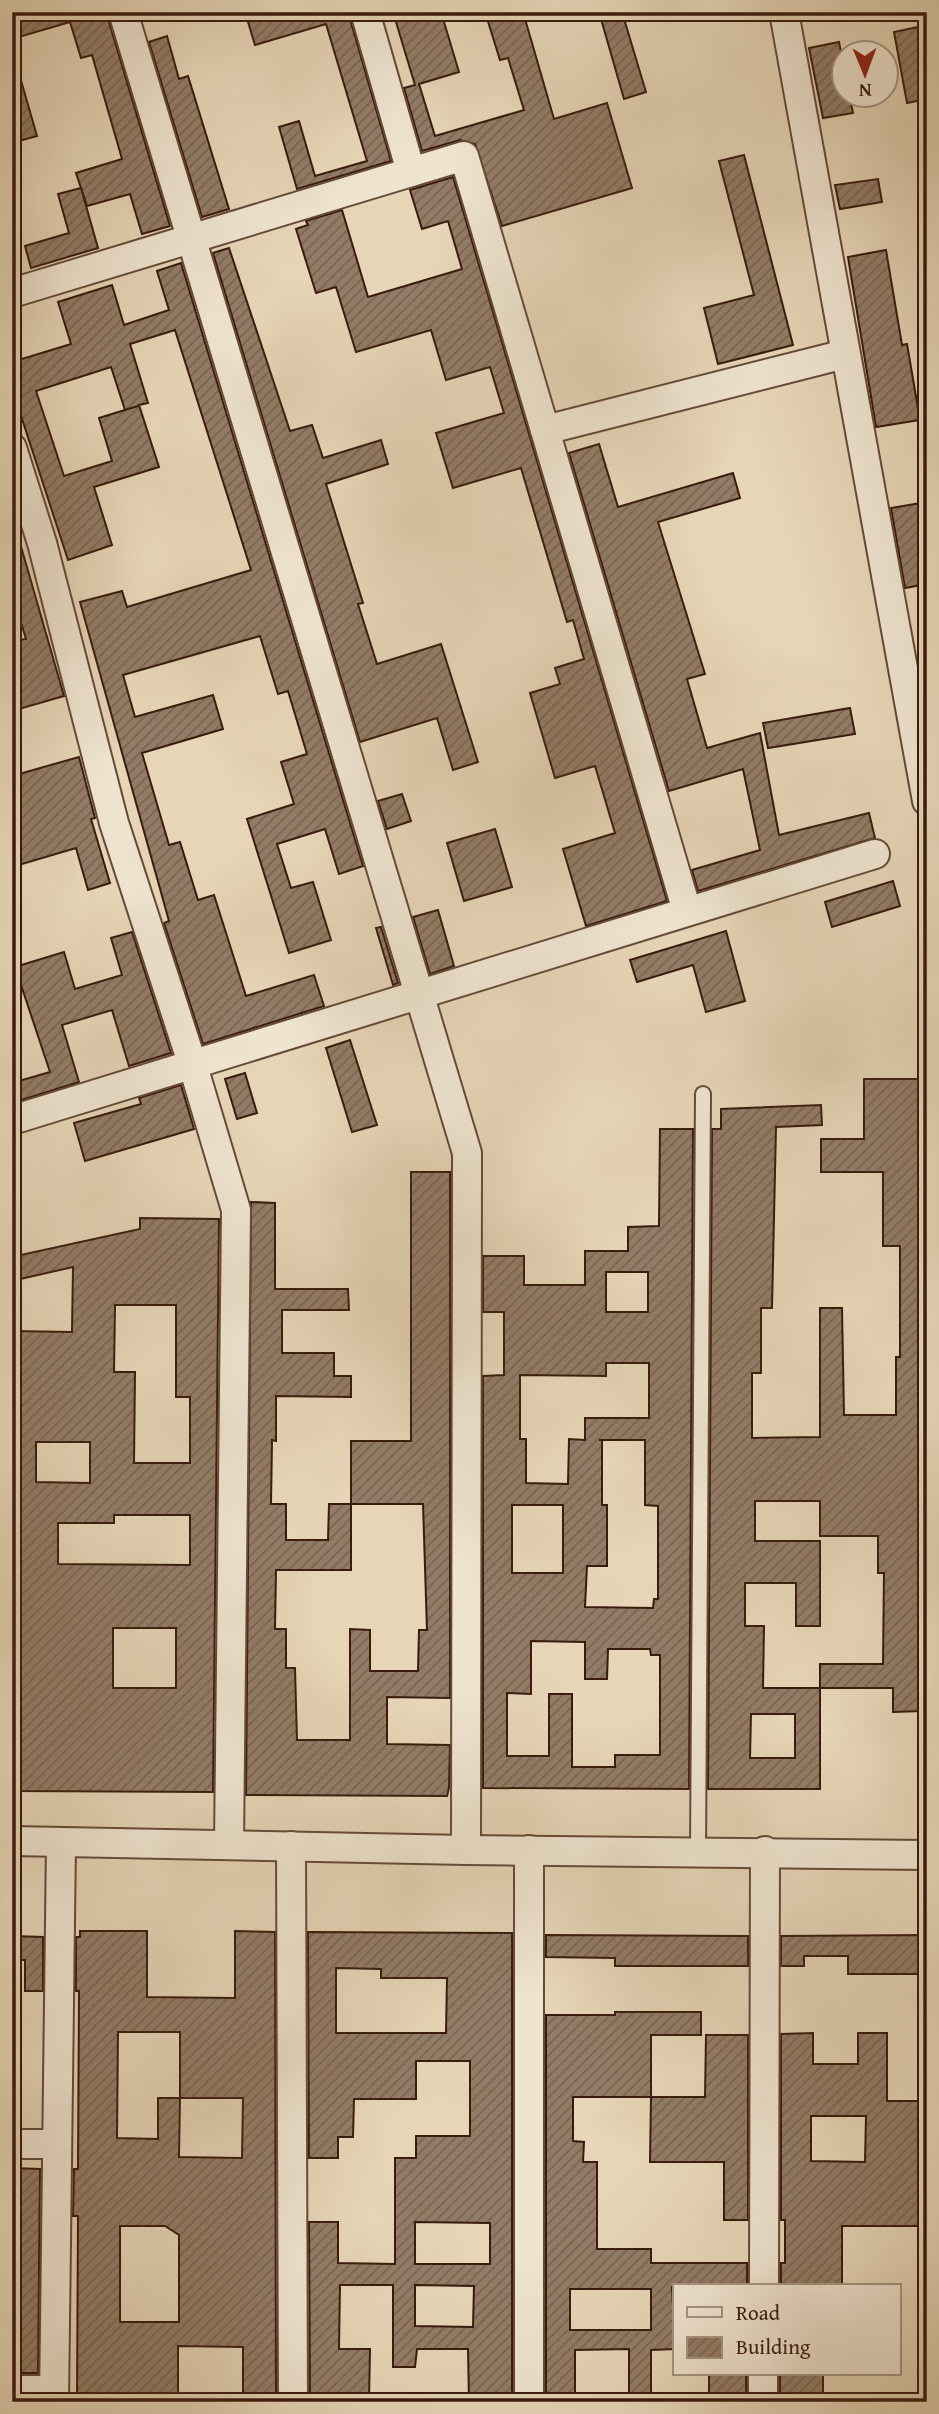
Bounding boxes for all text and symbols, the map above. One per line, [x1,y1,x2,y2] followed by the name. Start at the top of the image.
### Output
[830,38,900,108] north arrow
[858,77,872,105] text: N
[673,2284,900,2376] legend
[736,2297,781,2328] text: Road
[736,2331,811,2362] text: Building

